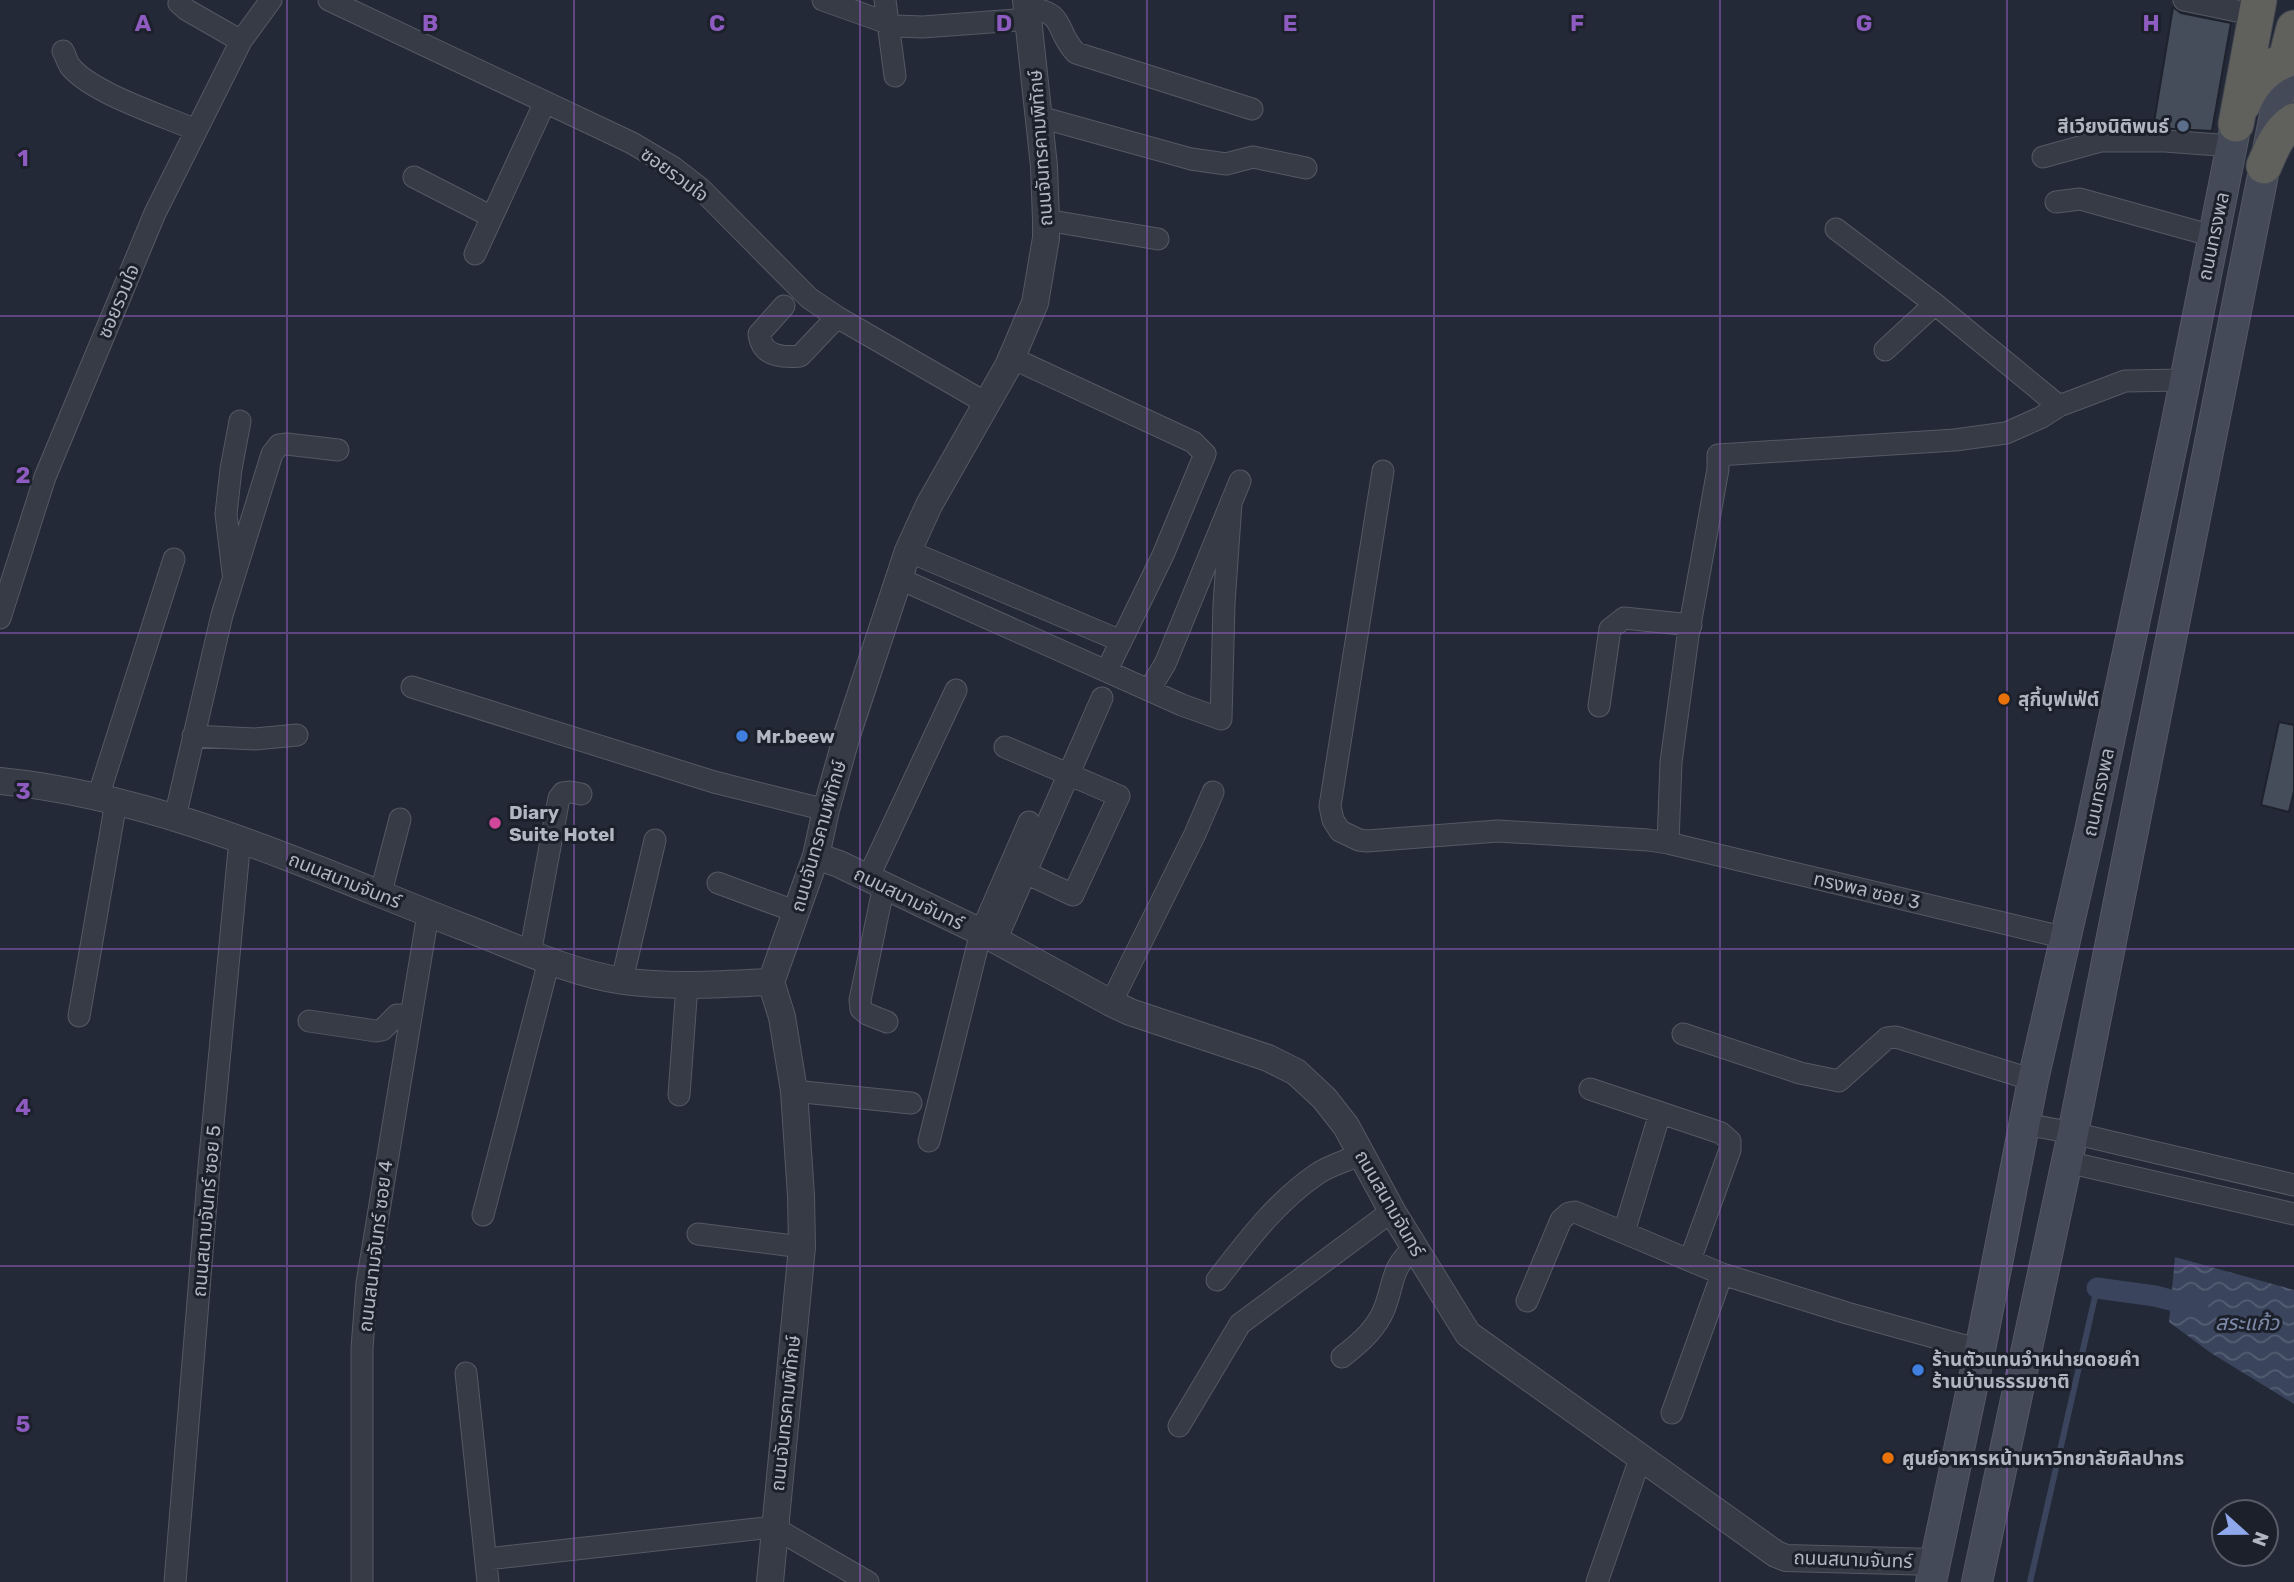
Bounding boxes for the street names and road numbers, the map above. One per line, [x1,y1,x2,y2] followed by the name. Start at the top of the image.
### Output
[1024,69,1057,227] street label: ถนนจันทรคามพิทักษ์
[636,142,713,207] street label: ซอยรวมใจ
[2193,190,2234,282] street label: ถนนทรงพล
[93,261,144,342] street label: ซอยรวมใจ
[2078,746,2119,838] street label: ถนนทรงพล
[786,758,851,915] street label: ถนนจันทรคามพิทักษ์
[285,847,405,914] street label: ถนนสนามจันทร์
[850,862,968,935] street label: ถนนสนามจันทร์
[1811,867,1922,914] street label: ทรงพล ซอย 3
[188,1124,225,1298] street label: ถนนสนามจันทร์ ซอย 5
[1350,1146,1430,1261] street label: ถนนสนามจันทร์
[354,1159,397,1333] street label: ถนนสนามจันทร์ ซอย 4
[766,1334,805,1492] street label: ถนนจันทรคามพิทักษ์
[1793,1546,1914,1573] street label: ถนนสนามจันทร์

